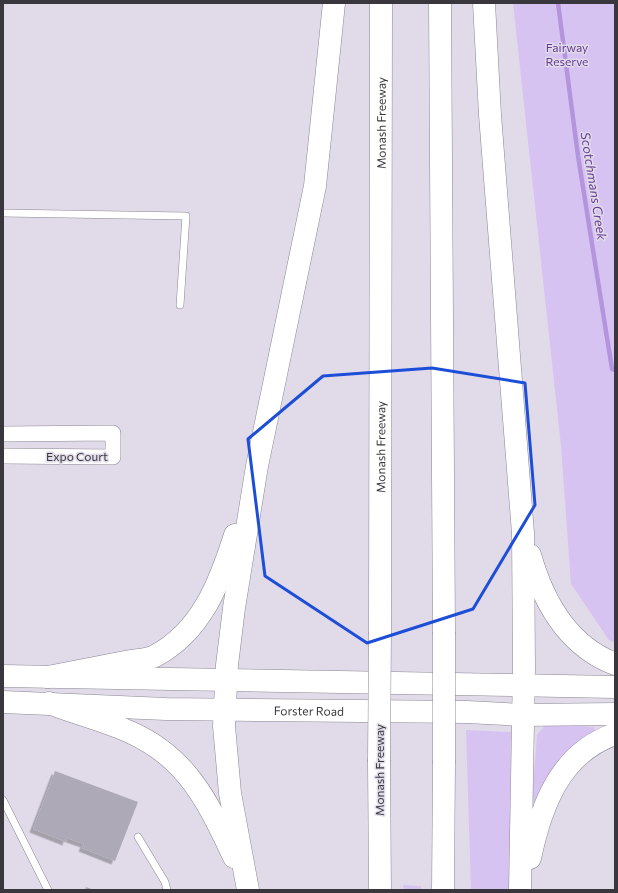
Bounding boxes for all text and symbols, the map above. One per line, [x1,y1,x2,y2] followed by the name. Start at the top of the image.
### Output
[546,40,588,68] park label: Fairway Reserve
[374,77,388,169] street label: Monash Freeway
[578,131,611,242] water label: Scotchmans Creek
[373,401,387,493] street label: Monash Freeway
[46,449,108,463] street label: Expo Court
[274,703,344,718] street label: Forster Road
[372,724,386,816] street label: Monash Freeway

